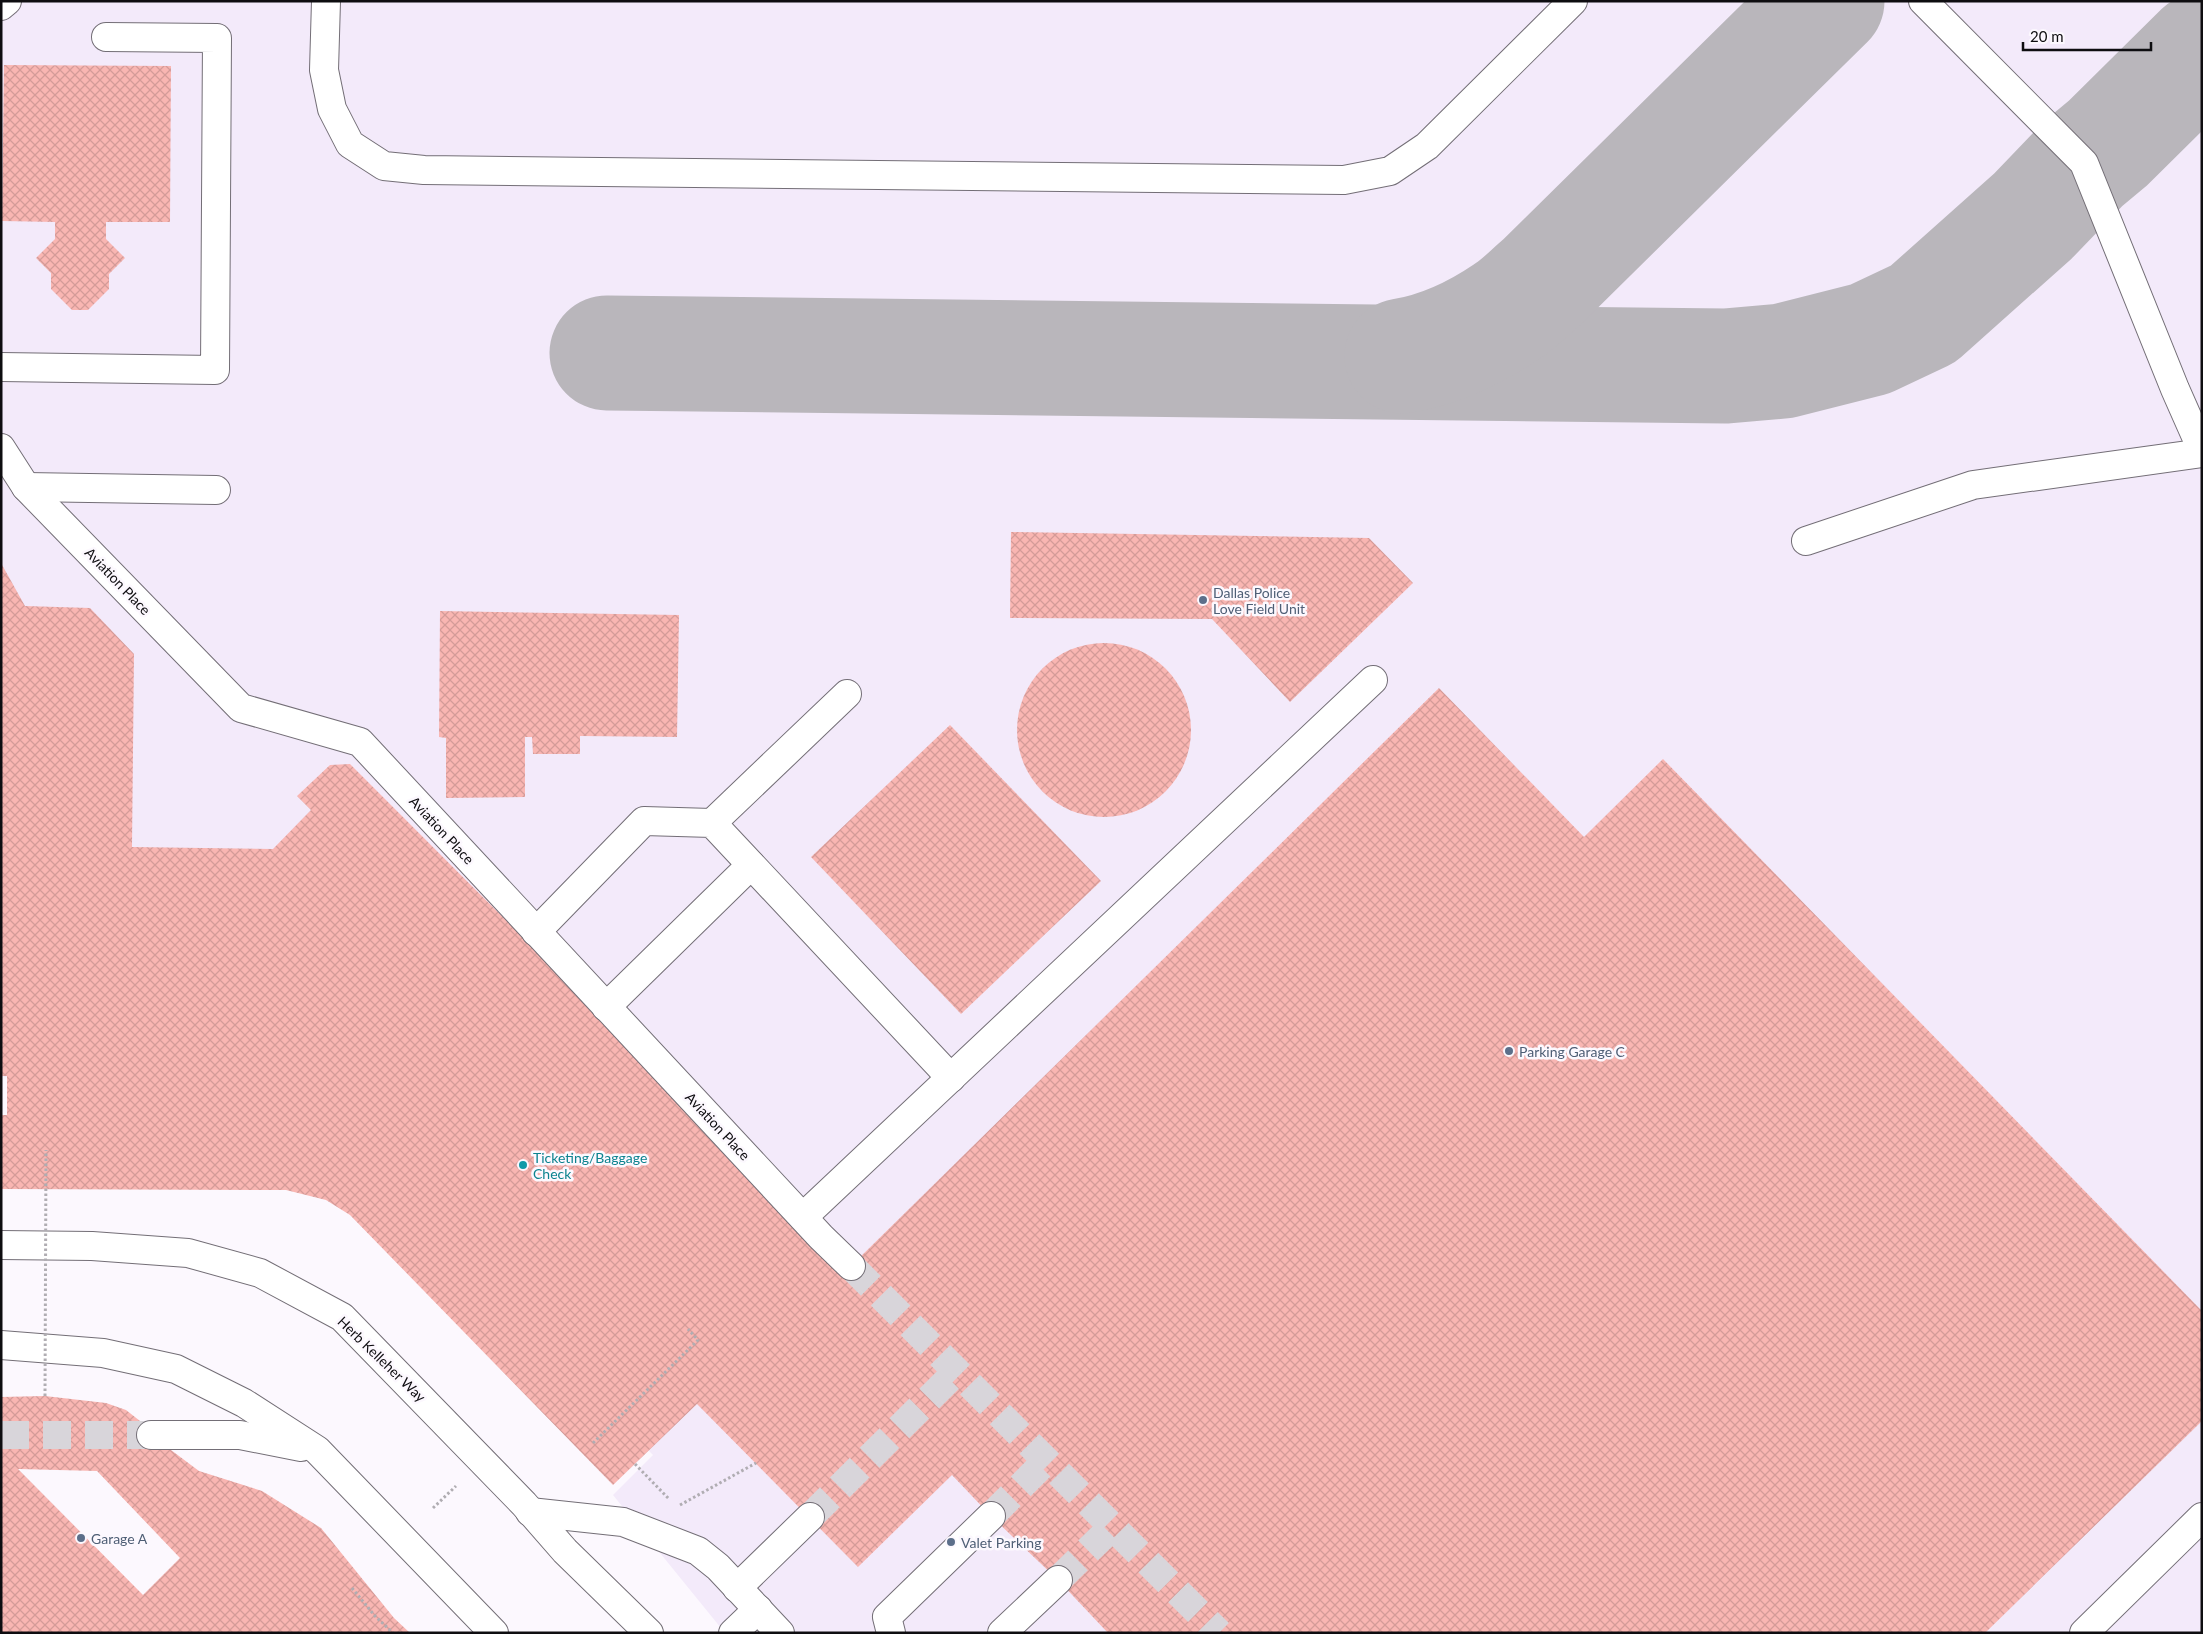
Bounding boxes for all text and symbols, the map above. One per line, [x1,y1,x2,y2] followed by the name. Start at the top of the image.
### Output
[2023,20,2150,52] scale bar
[2030,27,2064,45] text: 20 m
[82,544,154,618] street label: Aviation Place
[1213,584,1305,617] place label: Dallas Police Love Field Unit
[1197,594,1209,606] marker: Dallas Police Love Field Unit
[406,792,478,868] street label: Aviation Place
[1519,1043,1626,1060] place label: Parking Garage C
[1503,1045,1515,1057] marker: Parking Garage C
[682,1088,754,1164] street label: Aviation Place
[533,1149,647,1182] place label: Ticketing/Baggage Check
[517,1159,529,1171] marker: Ticketing/Baggage Check
[335,1313,430,1406] street label: Herb Kelleher Way
[91,1530,148,1547] place label: Garage A
[75,1532,87,1544] marker: Garage A
[961,1534,1041,1551] place label: Valet Parking
[945,1536,957,1548] marker: Valet Parking

